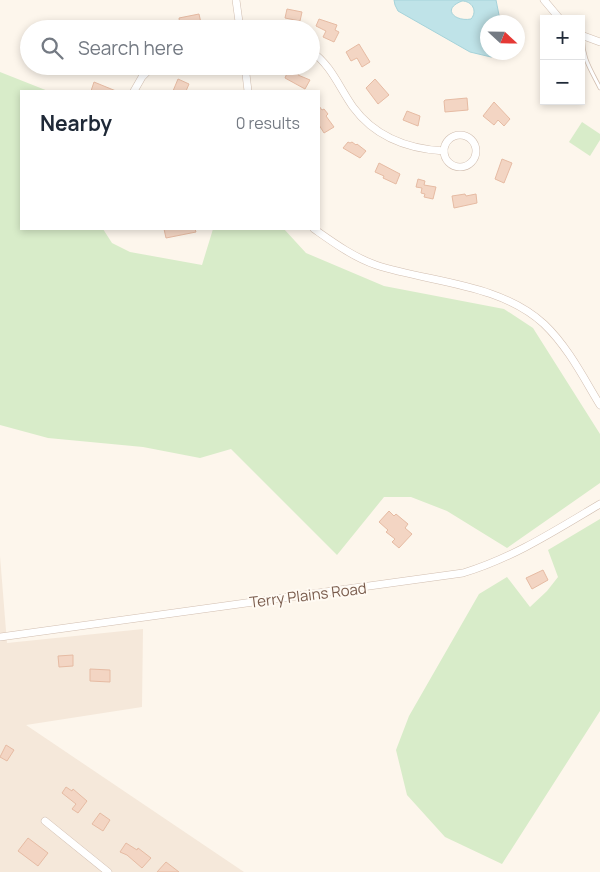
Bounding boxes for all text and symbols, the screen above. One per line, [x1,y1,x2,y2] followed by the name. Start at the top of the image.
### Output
[480,15,525,60] north arrow
[540,15,585,105] map controls
[540,15,585,60] button: +
[20,20,320,75] search box
[38,34,66,62] icon: search
[78,35,184,61] text: Search here
[540,60,585,105] button: −
[40,109,112,137] text: Nearby
[236,112,300,134] text: 0 results
[248,577,368,613] street label: Terry Plains Road

